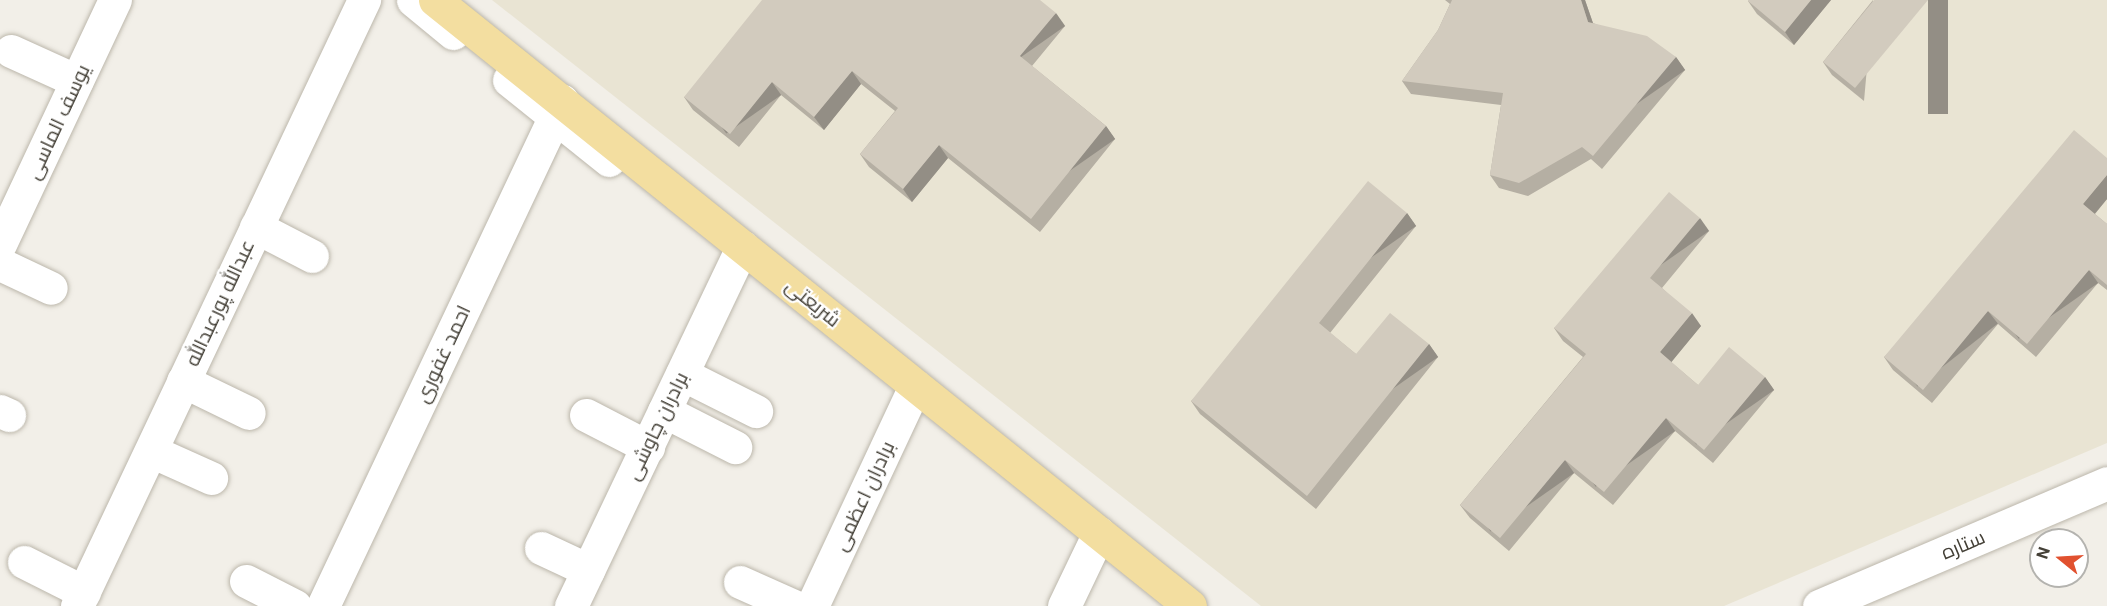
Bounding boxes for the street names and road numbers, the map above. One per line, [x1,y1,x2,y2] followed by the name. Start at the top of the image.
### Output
[21,61,95,183] street label: یوسف الماسی
[180,236,260,370] street label: عبدالله پورعبدالله
[781,274,845,332] street label: شریعتی
[410,301,476,407] street label: احمد غفوری
[620,368,694,484] street label: برادران چاوشی
[828,437,900,555] street label: برادران اعظمی
[1937,525,1989,565] street label: ستاره

